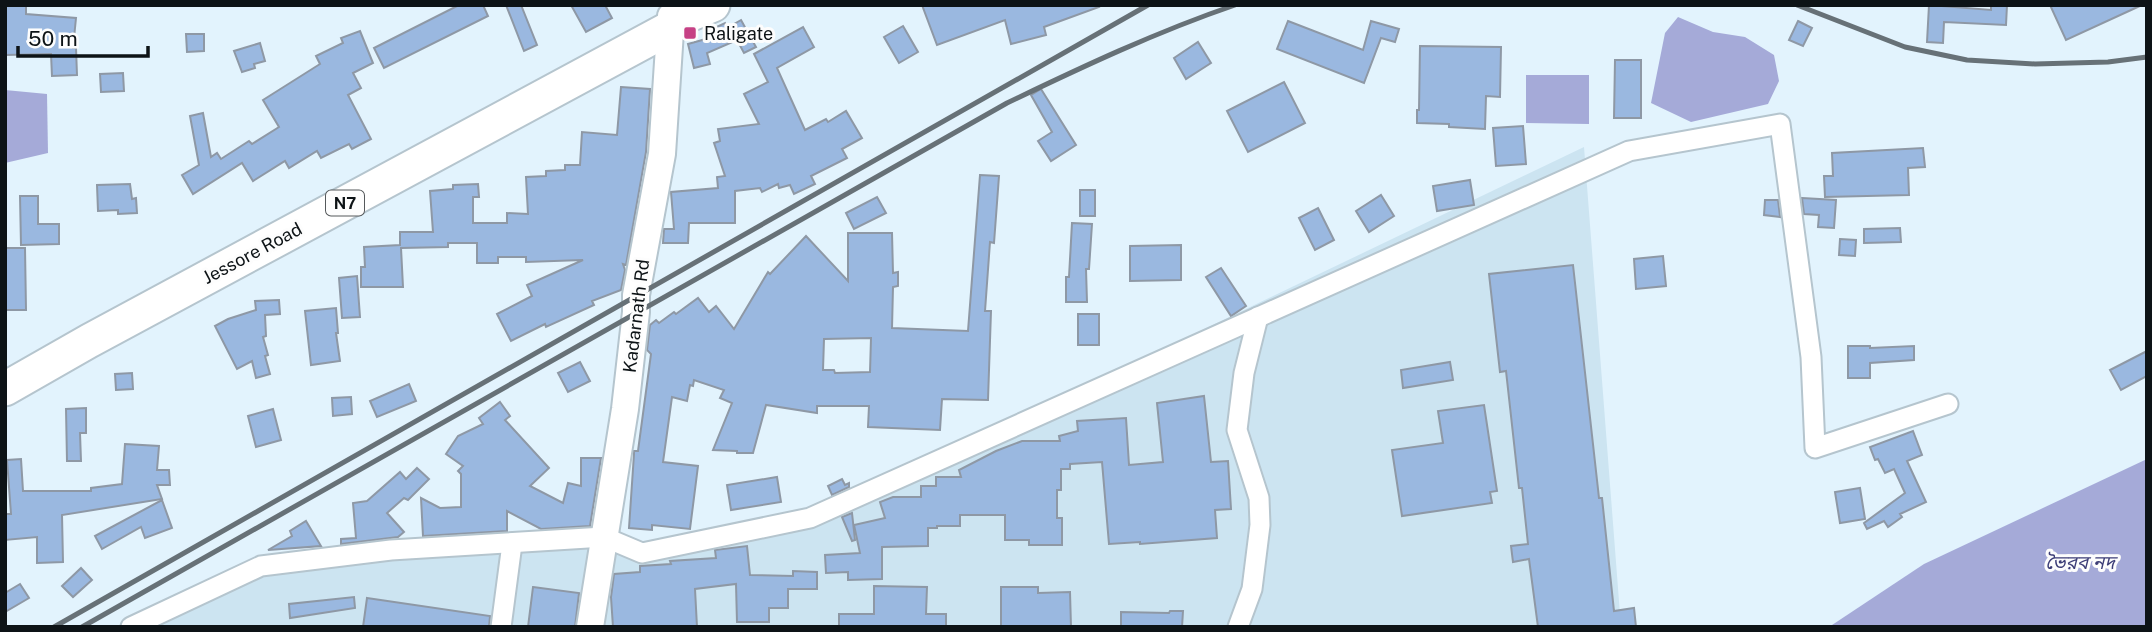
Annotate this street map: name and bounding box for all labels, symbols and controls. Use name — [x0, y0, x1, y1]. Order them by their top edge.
scale bar — [18, 14, 147, 58]
place label: Raligate — [704, 23, 773, 44]
marker: Raligate — [682, 25, 698, 41]
text: 50 m — [28, 26, 78, 51]
road number: N7 — [326, 190, 364, 216]
street label: Jessore Road — [199, 218, 305, 288]
street label: Kadarnath Rd — [619, 258, 653, 374]
water label: ভৈরব নদ — [2045, 551, 2118, 573]

